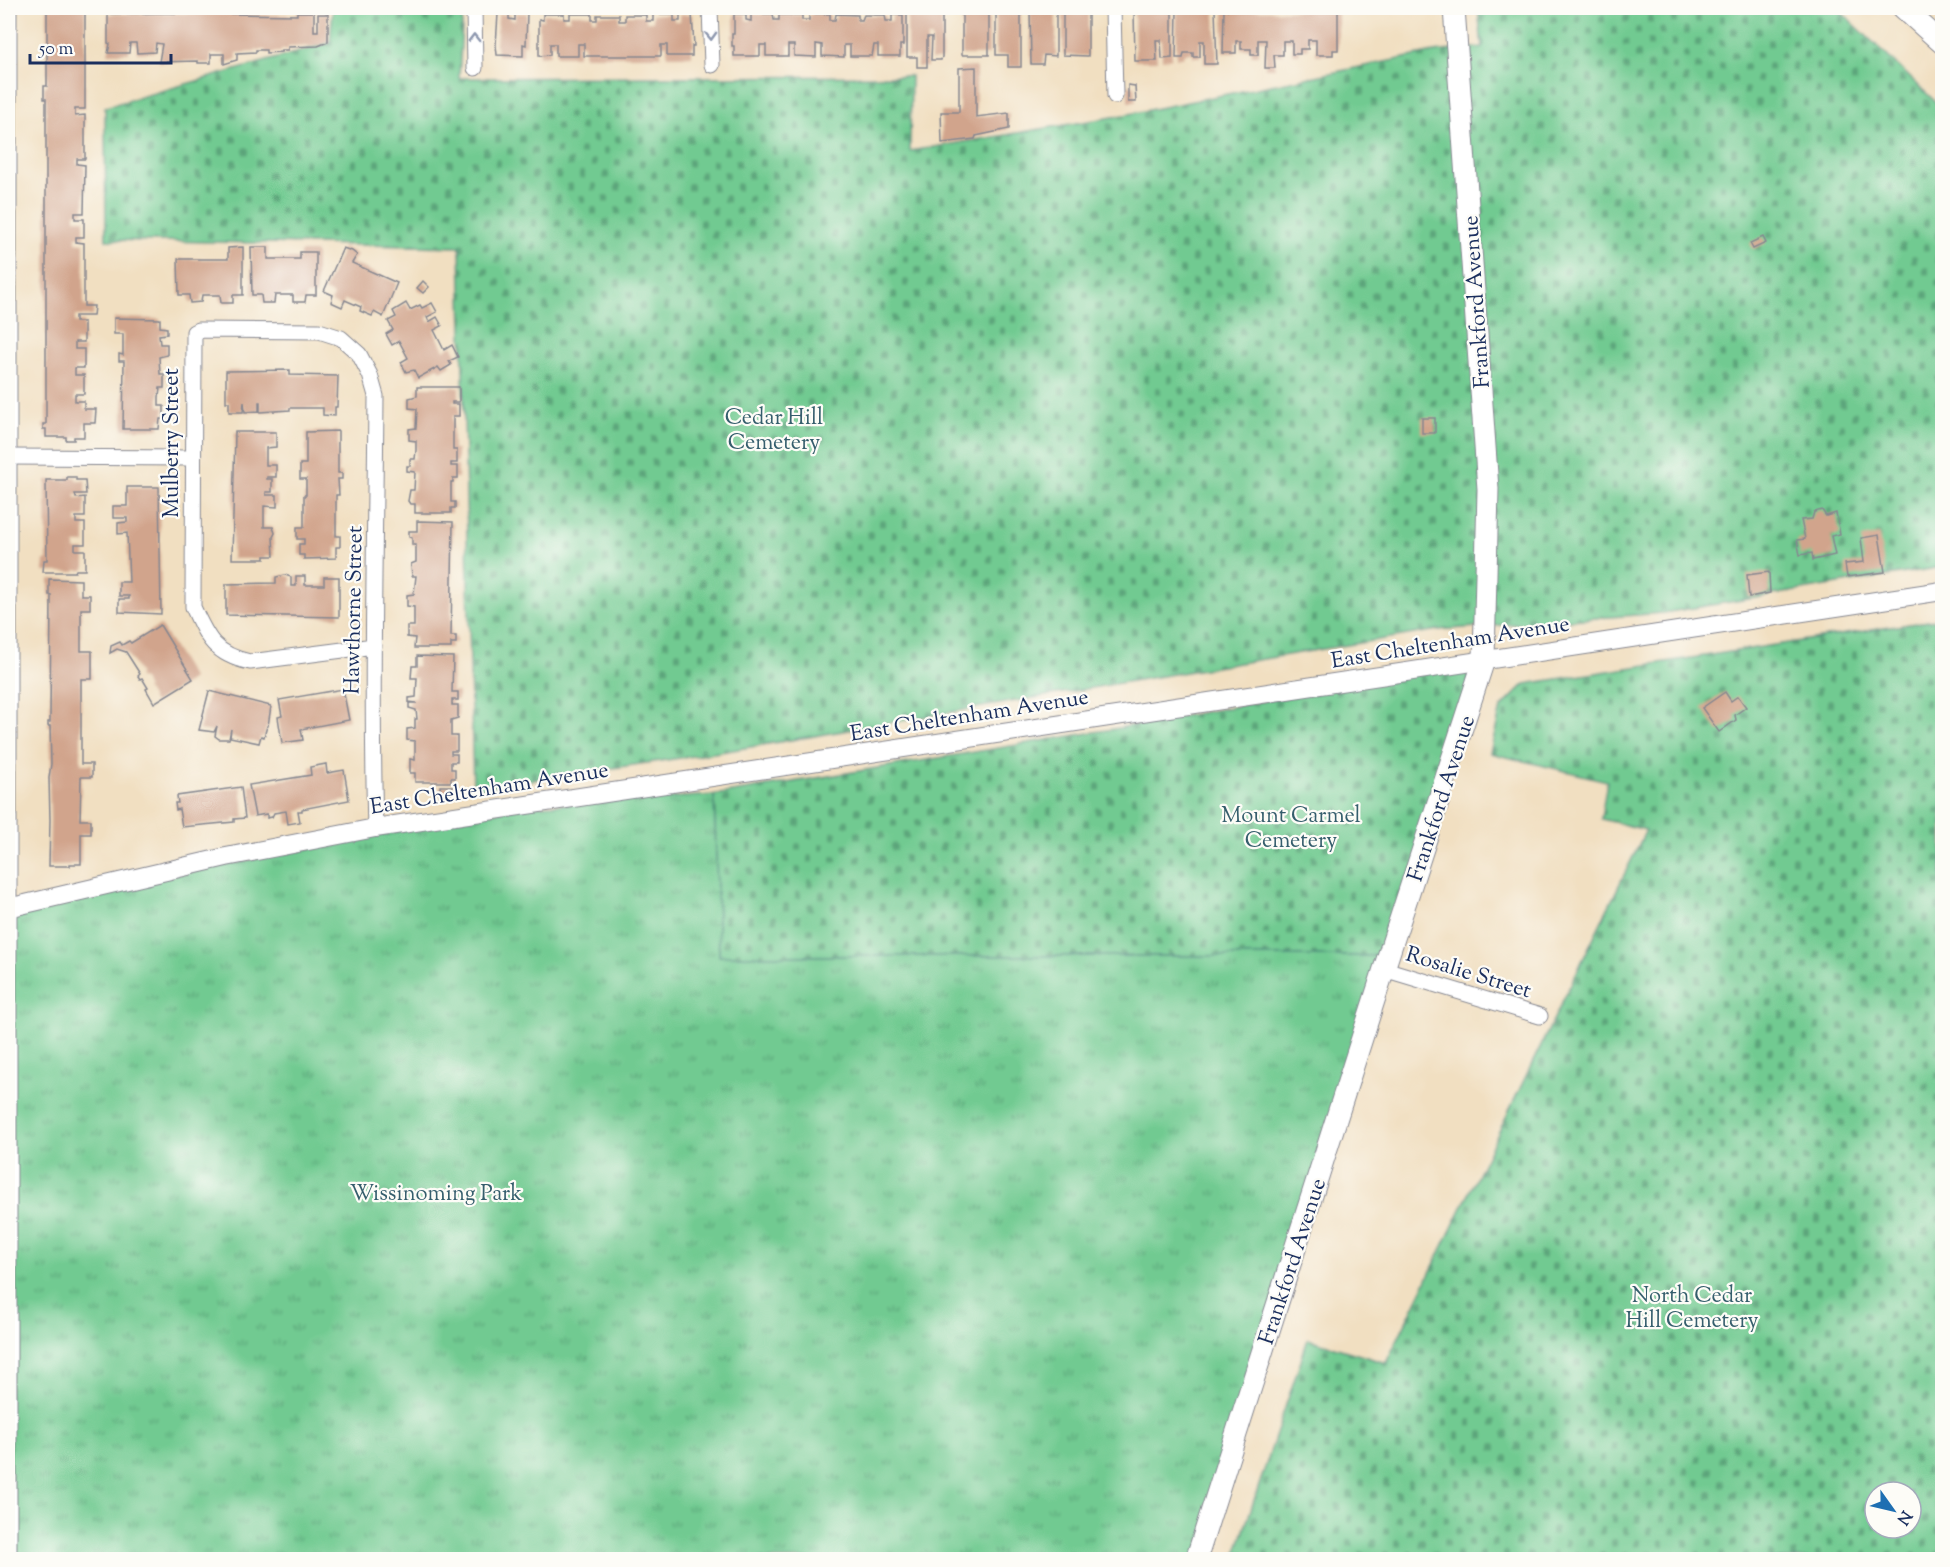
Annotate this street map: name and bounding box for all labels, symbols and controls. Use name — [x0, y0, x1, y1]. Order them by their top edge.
scale bar — [30, 27, 171, 65]
one-way arrow — [704, 32, 717, 41]
one-way arrow — [468, 33, 481, 42]
text: 50 m — [38, 37, 74, 63]
street label: Frankford Avenue — [1456, 214, 1500, 389]
street label: Mulberry Street — [157, 367, 189, 518]
park label: Cedar Hill Cemetery — [725, 403, 823, 460]
street label: Hawthorne Street — [338, 525, 372, 695]
street label: East Cheltenham Avenue — [1329, 609, 1572, 679]
street label: East Cheltenham Avenue — [848, 682, 1091, 752]
street label: Frankford Avenue — [1401, 712, 1485, 886]
street label: East Cheltenham Avenue — [368, 755, 611, 825]
park label: Mount Carmel Cemetery — [1221, 801, 1361, 858]
street label: Rosalie Street — [1401, 940, 1535, 1008]
street label: Frankford Avenue — [1252, 1175, 1336, 1349]
park label: Wissinoming Park — [350, 1179, 522, 1211]
park label: North Cedar Hill Cemetery — [1625, 1281, 1759, 1338]
north arrow — [1863, 1480, 1923, 1540]
text: N — [1890, 1505, 1916, 1529]

